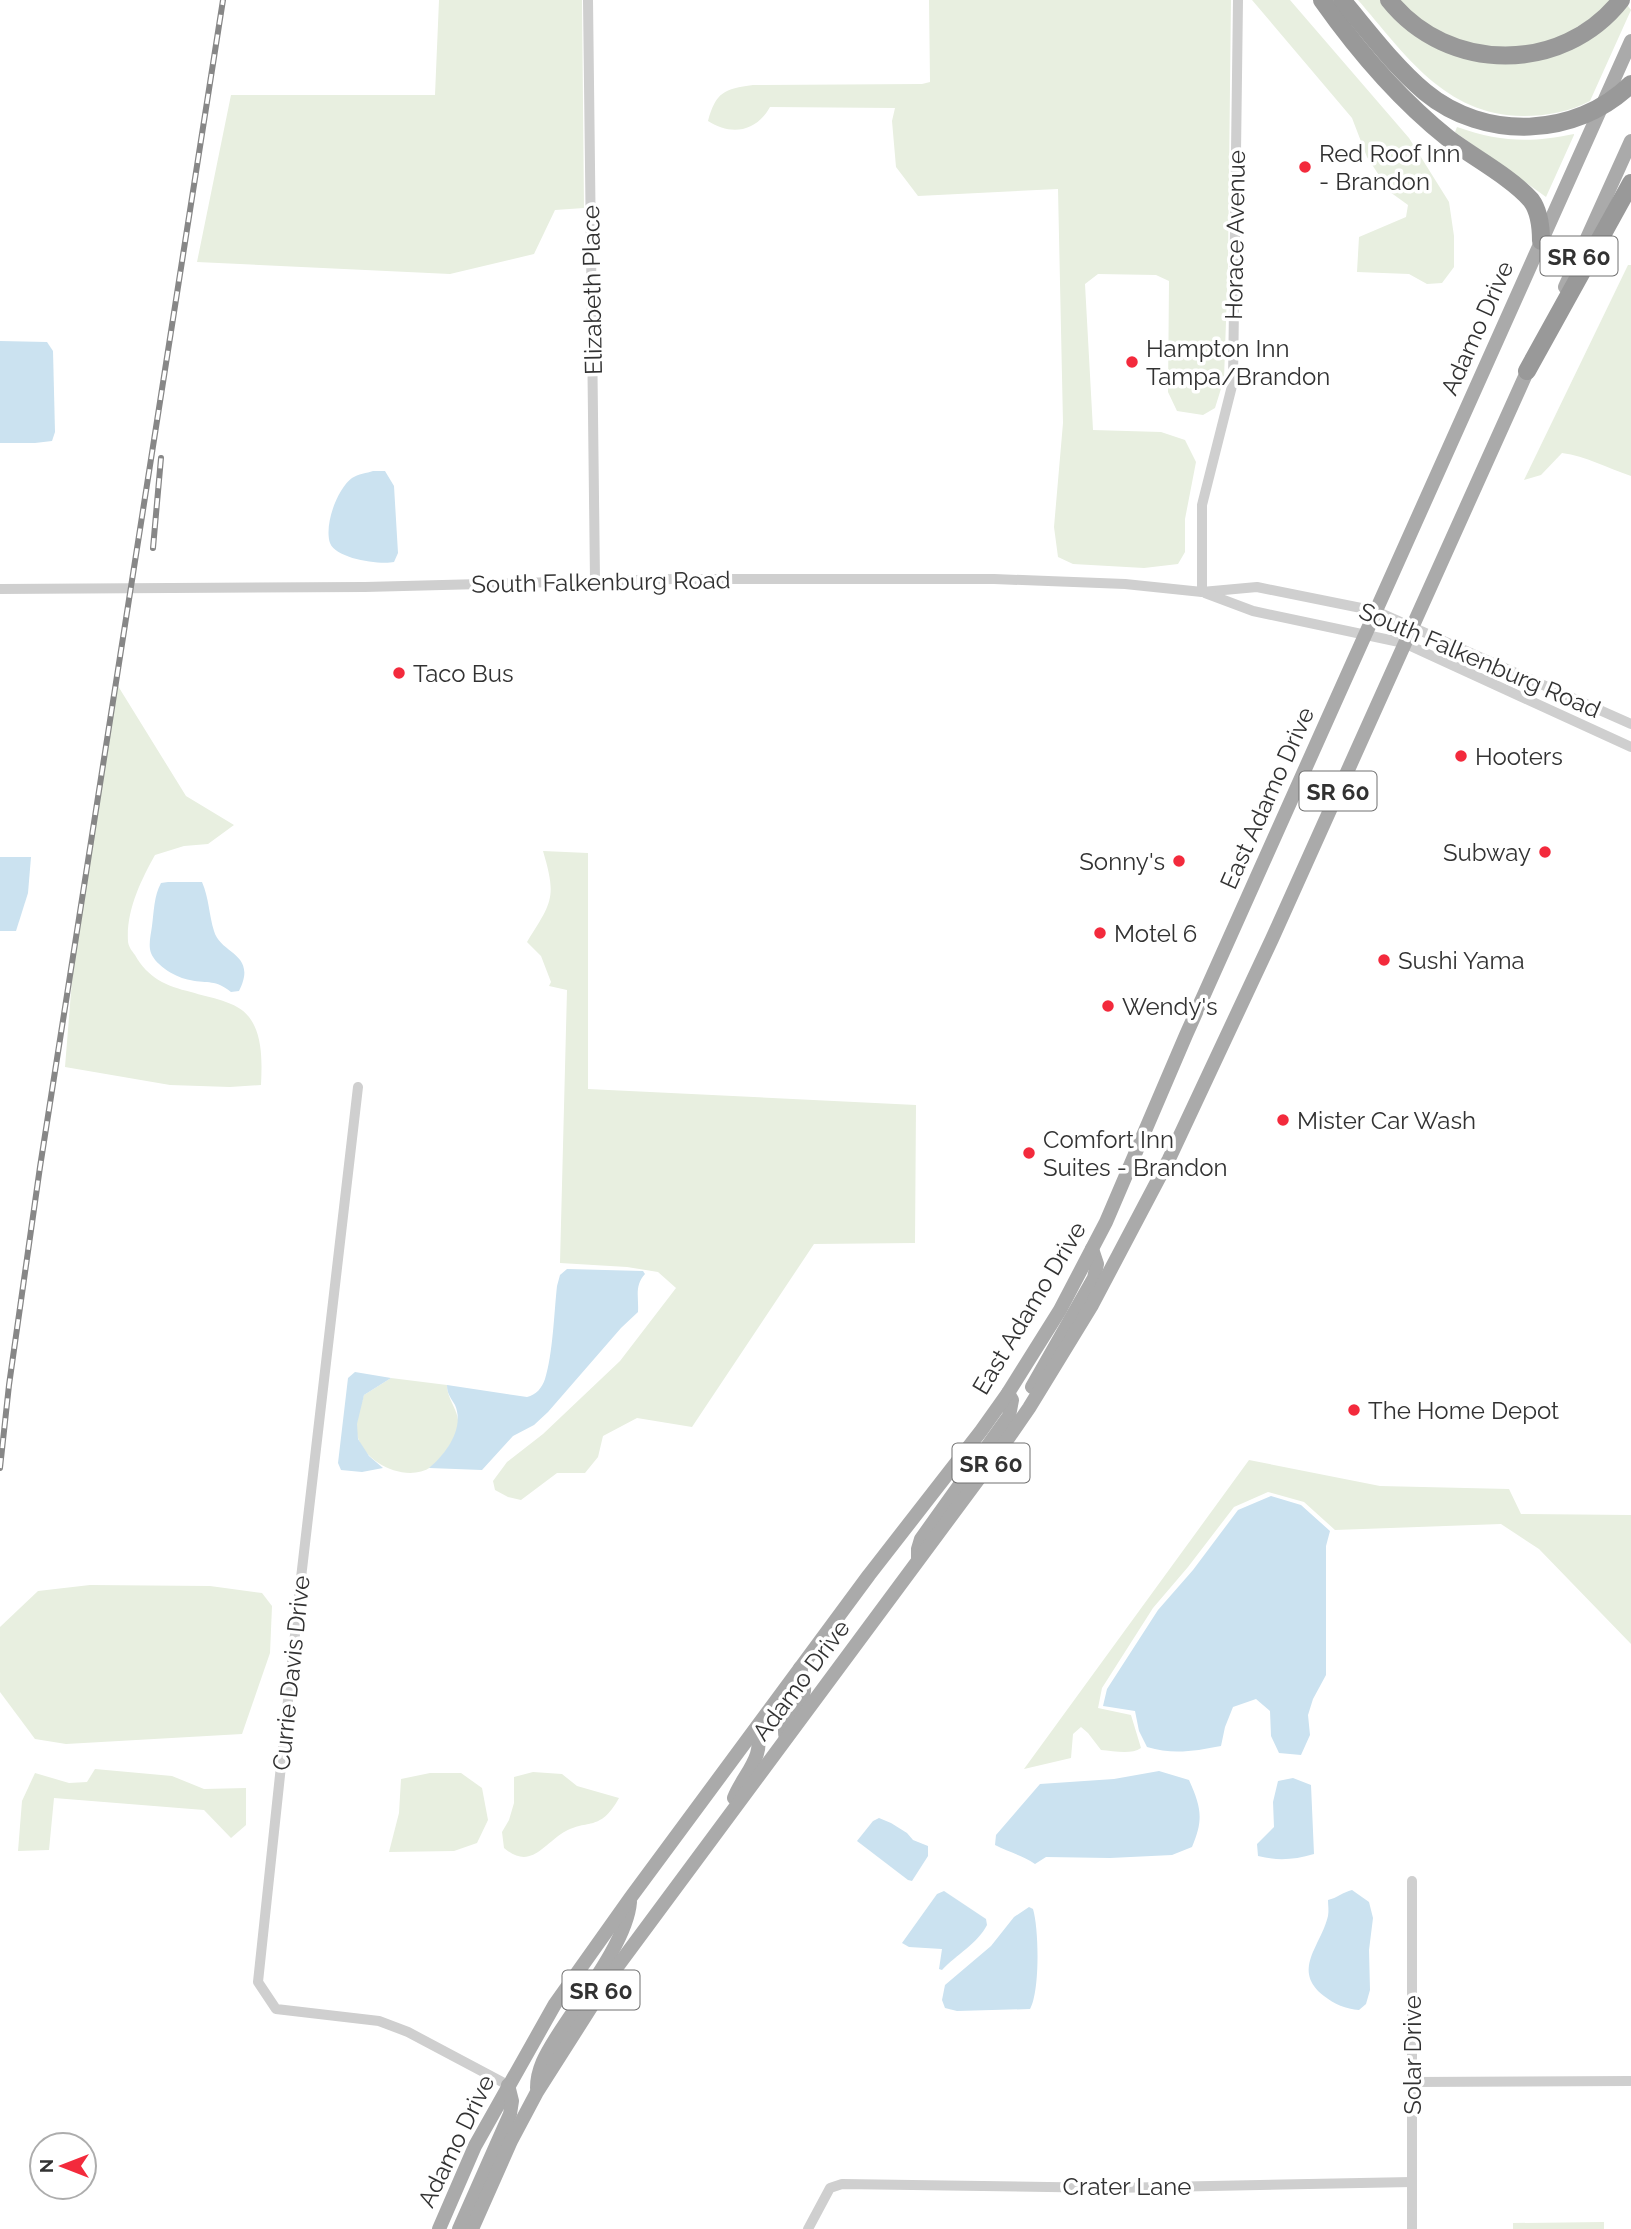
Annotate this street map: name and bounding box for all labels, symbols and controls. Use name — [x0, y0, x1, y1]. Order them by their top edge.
place label: Red Roof Inn - Brandon — [1319, 139, 1461, 196]
street label: Horace Avenue — [1219, 150, 1251, 320]
marker: Red Roof Inn - Brandon — [1297, 159, 1313, 175]
street label: Elizabeth Place — [576, 205, 608, 375]
road number: SR 60 — [1540, 236, 1618, 276]
street label: Adamo Drive — [1435, 257, 1519, 399]
place label: Hampton Inn Tampa/Brandon — [1146, 334, 1330, 391]
marker: Hampton Inn Tampa/Brandon — [1124, 354, 1140, 370]
street label: South Falkenburg Road — [471, 565, 731, 599]
street label: South Falkenburg Road — [1355, 596, 1605, 724]
place label: Taco Bus — [413, 659, 514, 688]
marker: Taco Bus — [391, 665, 407, 681]
street label: East Adamo Drive — [1214, 702, 1320, 894]
place label: Hooters — [1475, 742, 1563, 771]
marker: Hooters — [1453, 748, 1469, 764]
road number: SR 60 — [1300, 772, 1376, 810]
place label: Subway — [1443, 838, 1531, 867]
marker: Subway — [1537, 844, 1553, 860]
place label: Sonny's — [1079, 847, 1165, 876]
marker: Sonny's — [1171, 853, 1187, 869]
place label: Motel 6 — [1114, 919, 1197, 948]
marker: Motel 6 — [1092, 925, 1108, 941]
place label: Sushi Yama — [1398, 946, 1525, 975]
marker: Sushi Yama — [1376, 952, 1392, 968]
place label: Wendy's — [1122, 992, 1218, 1021]
marker: Wendy's — [1100, 998, 1116, 1014]
place label: Mister Car Wash — [1297, 1106, 1476, 1135]
marker: Mister Car Wash — [1275, 1112, 1291, 1128]
place label: Comfort Inn Suites - Brandon — [1043, 1125, 1228, 1182]
marker: Comfort Inn Suites - Brandon — [1021, 1145, 1037, 1161]
street label: East Adamo Drive — [966, 1216, 1092, 1400]
place label: The Home Depot — [1368, 1396, 1559, 1425]
marker: The Home Depot — [1346, 1402, 1362, 1418]
road number: SR 60 — [953, 1444, 1030, 1482]
street label: Currie Davis Drive — [266, 1574, 316, 1772]
street label: Adamo Drive — [746, 1614, 856, 1746]
road number: SR 60 — [562, 1970, 640, 2010]
street label: Solar Drive — [1398, 1995, 1427, 2115]
street label: Adamo Drive — [411, 2070, 501, 2212]
north arrow — [28, 2131, 98, 2201]
text: N — [35, 2159, 57, 2173]
street label: Crater Lane — [1063, 2172, 1191, 2201]

